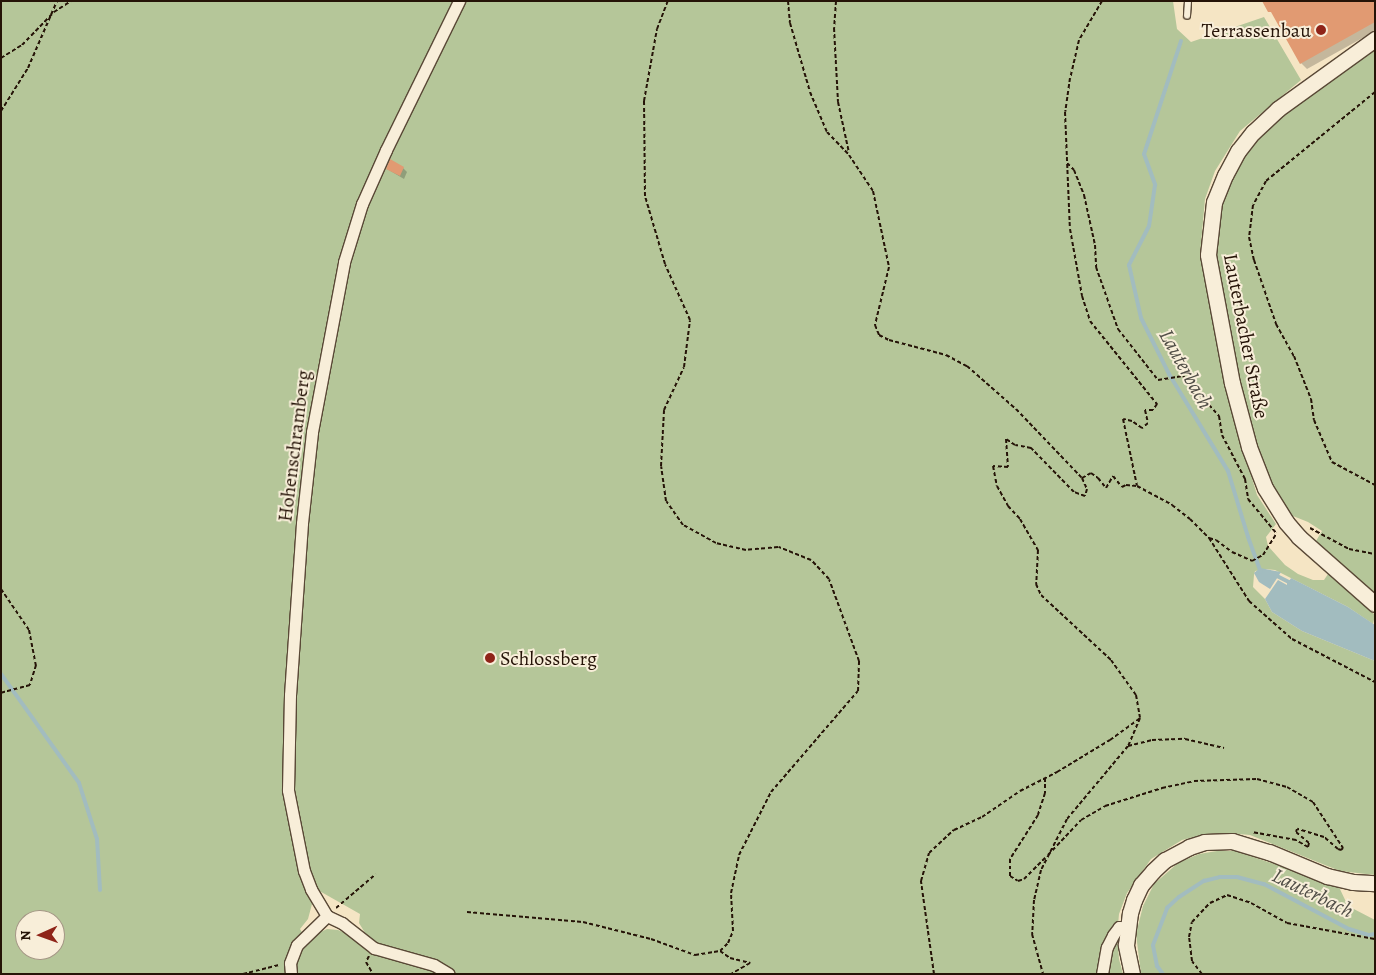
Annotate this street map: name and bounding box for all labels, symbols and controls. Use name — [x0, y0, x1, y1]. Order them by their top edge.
place label: Terrassenbau — [1202, 18, 1311, 42]
marker: Terrassenbau — [1315, 24, 1327, 36]
street label: Lauterbacher Straße — [1218, 252, 1274, 420]
water label: Lauterbach — [1154, 325, 1218, 413]
street label: Hohenschramberg — [273, 369, 315, 523]
place label: Schlossberg — [500, 646, 597, 670]
marker: Schlossberg — [484, 652, 496, 664]
water label: Lauterbach — [1268, 863, 1358, 923]
north arrow — [15, 910, 65, 960]
text: N — [16, 930, 35, 941]

